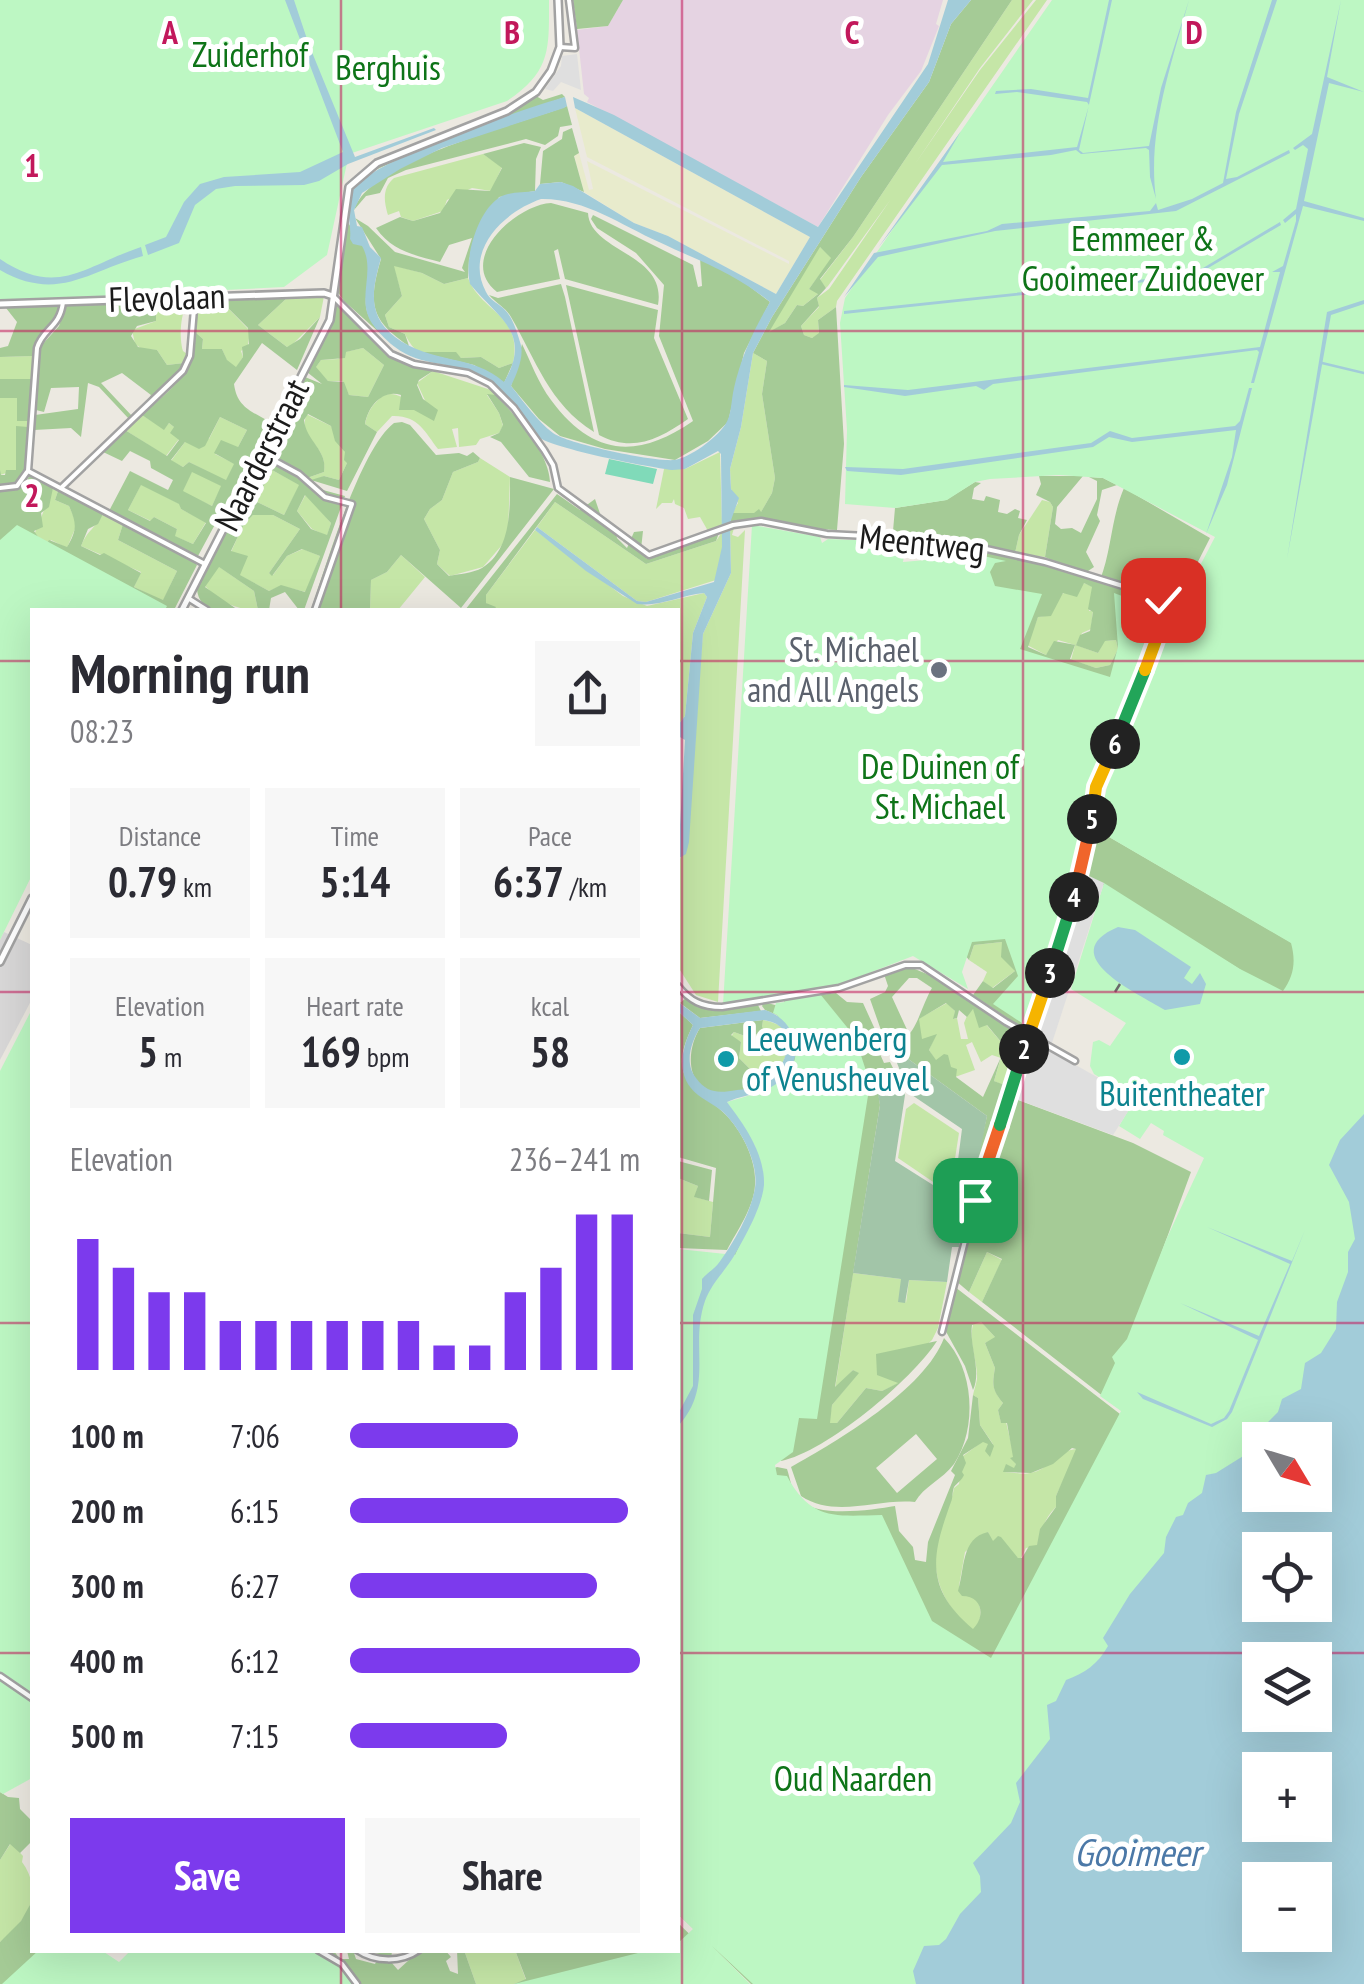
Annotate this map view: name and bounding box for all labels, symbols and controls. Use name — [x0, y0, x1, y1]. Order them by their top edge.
text: A — [161, 11, 179, 53]
text: B — [504, 11, 520, 53]
text: C — [845, 11, 860, 53]
text: D — [1185, 11, 1203, 53]
park label: Zuiderhof — [192, 31, 310, 77]
park label: Berghuis — [335, 44, 441, 90]
text: 1 — [24, 144, 40, 186]
park label: Eemmeer & Gooimeer Zuidoever — [1022, 215, 1265, 301]
street label: Flevolaan — [108, 272, 226, 322]
street label: Naarderstraat — [203, 371, 319, 538]
text: 2 — [24, 474, 40, 516]
street label: Meentweg — [857, 513, 987, 571]
pin — [1121, 558, 1206, 643]
icon: check — [1136, 573, 1191, 628]
place label: St. Michael and All Angels — [747, 626, 919, 712]
text: Morning run — [70, 637, 310, 708]
button: share — [535, 641, 640, 746]
marker: St. Michael and All Angels — [928, 659, 950, 681]
text: 08:23 — [70, 710, 134, 752]
pin: 6 — [1090, 719, 1140, 769]
text: 6 — [1108, 725, 1122, 762]
park label: De Duinen of St. Michael — [861, 743, 1021, 829]
pin: 5 — [1067, 794, 1117, 844]
text: 5 — [1085, 800, 1099, 837]
text: Distance — [119, 817, 201, 854]
text: Time — [331, 817, 379, 854]
text: Pace — [528, 817, 572, 854]
text: 0.79 — [108, 854, 177, 909]
text: 5:14 — [320, 854, 390, 909]
text: 6:37 — [493, 854, 564, 909]
text: km — [177, 868, 212, 905]
text: /km — [564, 868, 607, 905]
pin: 4 — [1049, 872, 1099, 922]
text: 4 — [1067, 878, 1081, 915]
pin: 3 — [1025, 948, 1075, 998]
text: 3 — [1043, 954, 1057, 991]
text: Elevation — [115, 987, 205, 1024]
text: Heart rate — [306, 987, 404, 1024]
text: kcal — [531, 987, 569, 1024]
place label: Leeuwenberg of Venusheuvel — [746, 1015, 929, 1101]
text: 5 — [138, 1024, 158, 1079]
text: 169 — [301, 1024, 361, 1079]
text: 58 — [530, 1024, 570, 1079]
pin: 2 — [999, 1024, 1049, 1074]
text: 2 — [1017, 1030, 1031, 1067]
text: m — [158, 1038, 182, 1075]
text: bpm — [361, 1038, 409, 1075]
marker: Buitentheater — [1171, 1046, 1193, 1068]
marker: Leeuwenberg of Venusheuvel — [715, 1048, 737, 1070]
place label: Buitentheater — [1099, 1070, 1265, 1116]
text: Elevation — [70, 1138, 173, 1180]
text: 236–241 m — [509, 1138, 640, 1180]
pin — [933, 1158, 1018, 1243]
icon: arrive — [948, 1173, 1003, 1228]
text: 100 m — [70, 1415, 144, 1457]
text: 7:06 — [230, 1415, 280, 1457]
north arrow — [1242, 1422, 1332, 1512]
map controls — [1242, 1422, 1332, 1952]
text: 200 m — [70, 1490, 144, 1532]
text: 6:15 — [230, 1490, 280, 1532]
button: locate — [1242, 1532, 1332, 1622]
text: 300 m — [70, 1565, 144, 1607]
text: 6:27 — [230, 1565, 280, 1607]
text: 400 m — [70, 1640, 144, 1682]
text: 6:12 — [230, 1640, 280, 1682]
button: layers — [1242, 1642, 1332, 1732]
text: 500 m — [70, 1715, 144, 1757]
text: 7:15 — [230, 1715, 280, 1757]
button: + — [1242, 1752, 1332, 1842]
park label: Oud Naarden — [774, 1755, 932, 1801]
button: Save — [70, 1818, 345, 1933]
button: Share — [365, 1818, 640, 1933]
water label: Gooimeer — [1074, 1827, 1205, 1876]
button: − — [1242, 1862, 1332, 1952]

